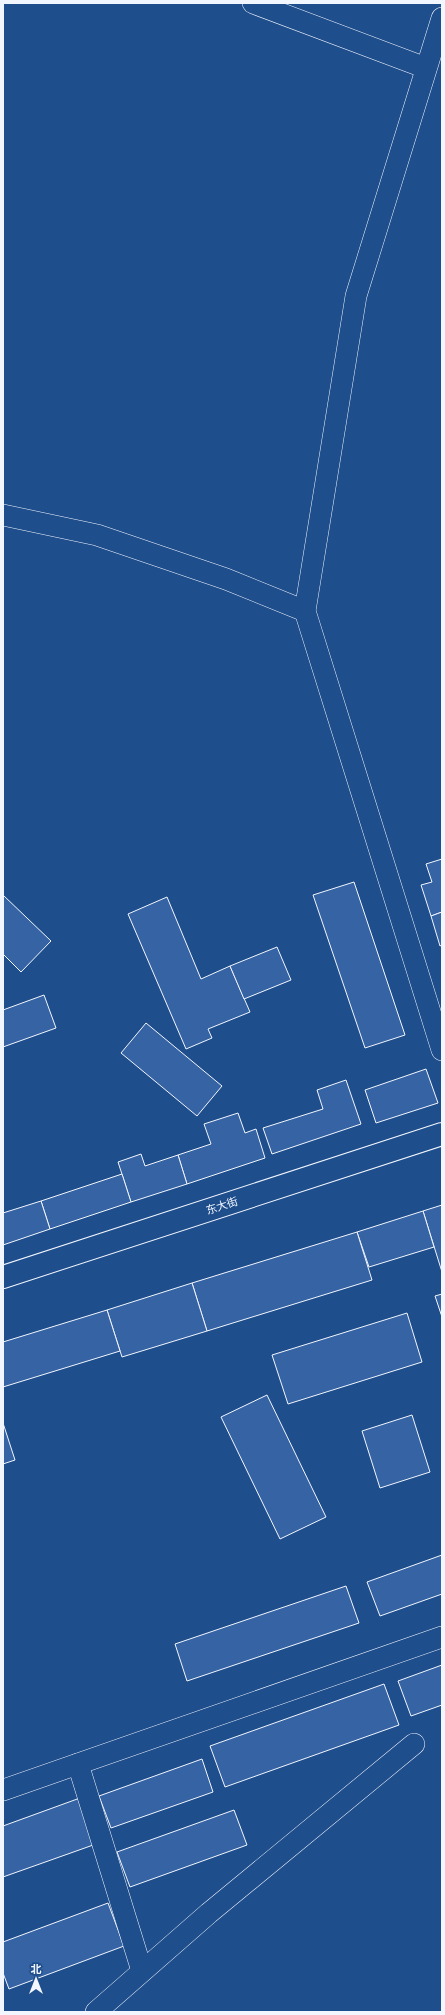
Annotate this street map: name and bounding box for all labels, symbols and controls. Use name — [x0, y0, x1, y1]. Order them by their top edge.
street label: 东大街 — [204, 1195, 240, 1217]
north arrow — [16, 1959, 56, 1999]
text: 北 — [31, 1963, 42, 1976]

